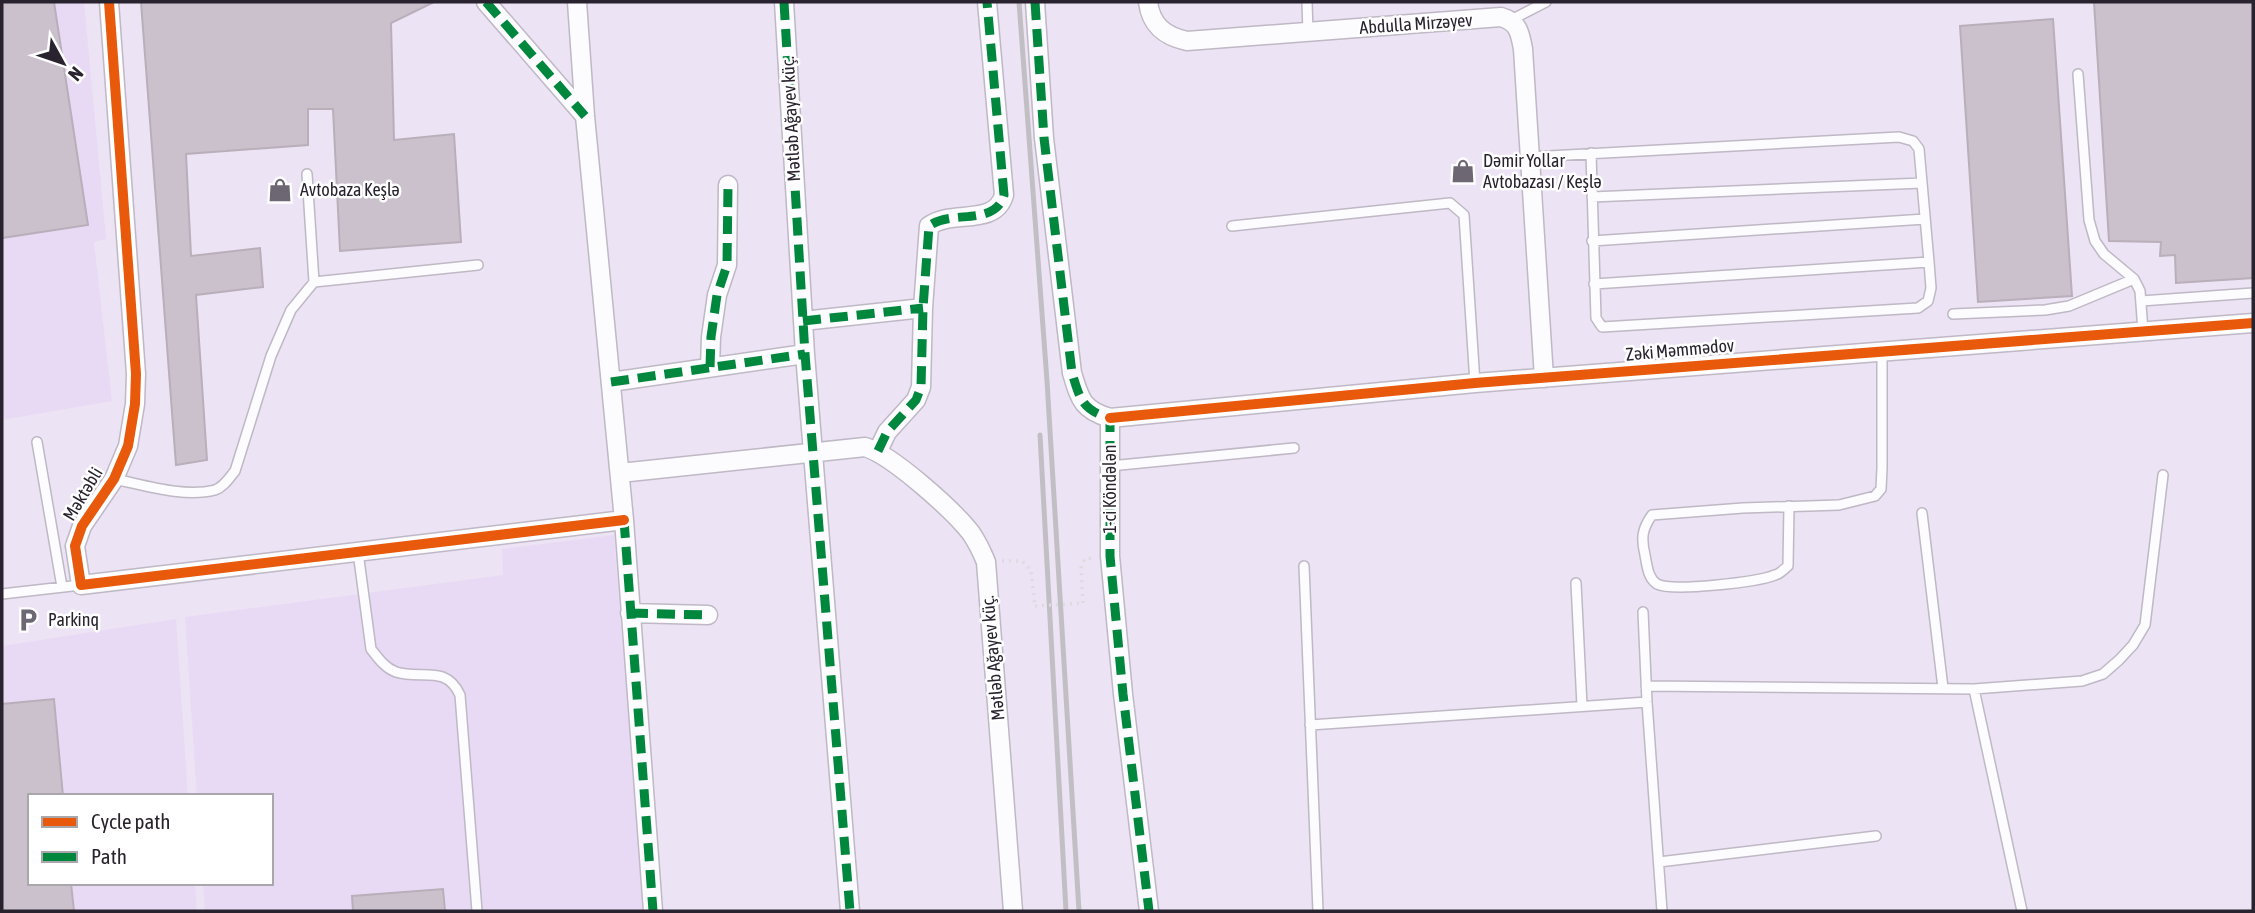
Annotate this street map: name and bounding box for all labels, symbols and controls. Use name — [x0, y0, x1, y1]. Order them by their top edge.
street label: Abdulla Mirzəyev — [1359, 9, 1473, 38]
north arrow — [28, 28, 98, 98]
street label: Mətləb Ağayev küç. — [777, 56, 804, 182]
text: N — [64, 63, 88, 85]
place label: Dəmir Yollar Avtobazası / Keşlə — [1483, 150, 1602, 192]
shop icon: Dəmir Yollar Avtobazası / Keşlə — [1449, 157, 1477, 185]
shop icon: Avtobaza Keşlə — [266, 176, 294, 204]
place label: Avtobaza Keşlə — [300, 179, 400, 200]
street label: Zəki Məmmədov — [1625, 334, 1735, 365]
street label: 1-ci Köndələn — [1099, 444, 1120, 534]
street label: Məktəbli — [58, 463, 107, 524]
street label: Mətləb Ağayev küç. — [977, 595, 1008, 721]
parking icon: Parkinq — [14, 606, 42, 634]
place label: Parkinq — [48, 609, 99, 630]
legend — [28, 794, 273, 885]
text: Cycle path — [91, 809, 170, 833]
text: Path — [91, 844, 127, 868]

